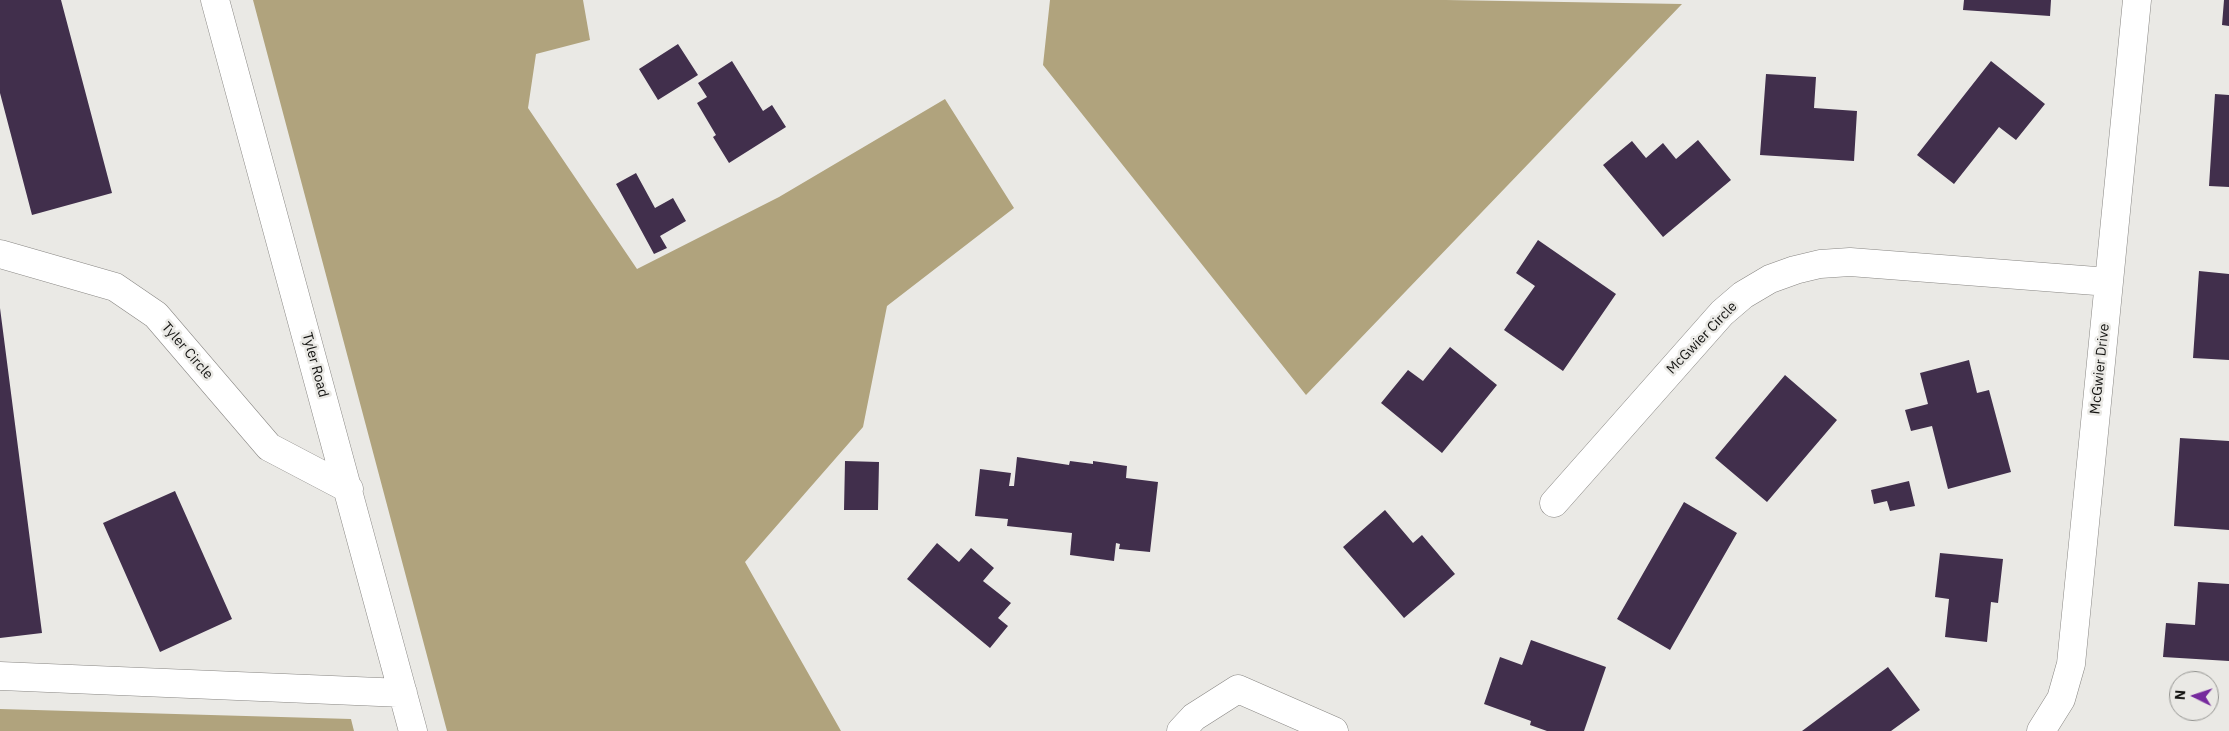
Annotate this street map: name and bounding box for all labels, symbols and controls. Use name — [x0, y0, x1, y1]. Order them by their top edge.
street label: McGwier Circle — [1663, 298, 1741, 378]
street label: Tyler Circle — [158, 319, 216, 383]
street label: McGwier Drive — [2087, 323, 2113, 415]
street label: Tyler Road — [298, 331, 332, 399]
north arrow — [2169, 671, 2219, 721]
text: N — [2171, 689, 2189, 701]

